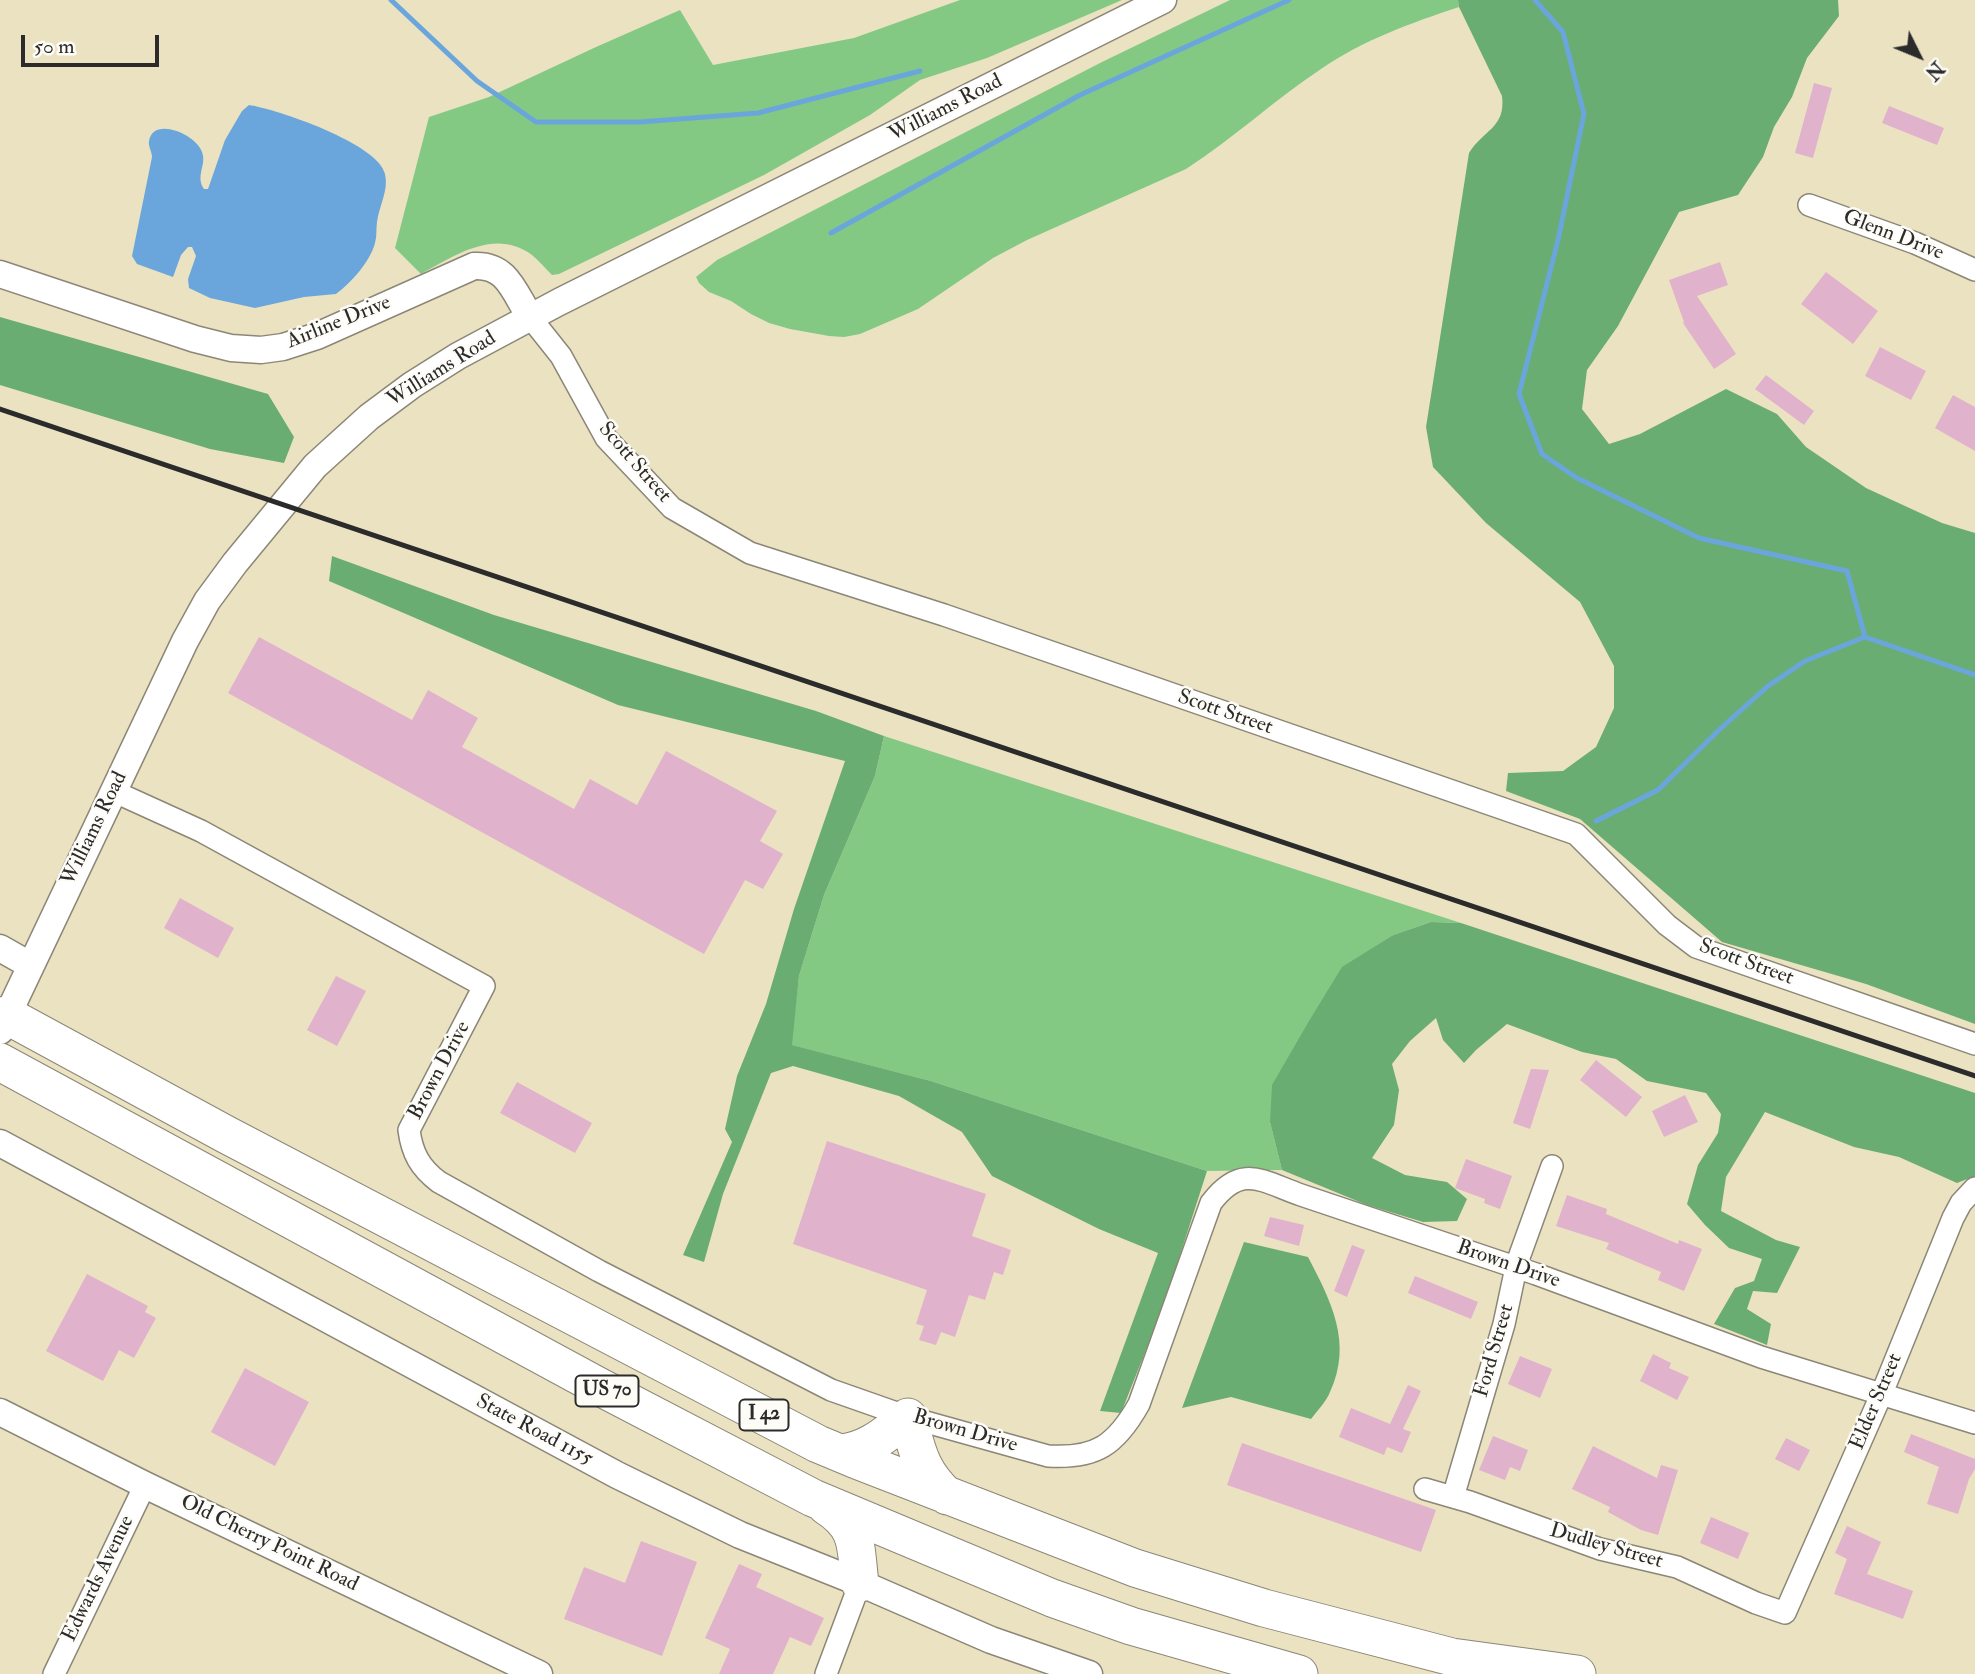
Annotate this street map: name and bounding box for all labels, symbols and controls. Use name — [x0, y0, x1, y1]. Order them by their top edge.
scale bar — [24, 21, 163, 65]
north arrow — [1884, 21, 1954, 91]
text: 50 m — [34, 33, 75, 60]
text: N — [1920, 56, 1949, 85]
street label: Williams Road — [885, 70, 1007, 148]
street label: Glenn Drive — [1839, 205, 1947, 267]
street label: Airline Drive — [283, 291, 395, 355]
street label: Williams Road — [383, 327, 501, 413]
street label: Scott Street — [592, 417, 676, 509]
street label: Scott Street — [1174, 685, 1276, 741]
street label: Williams Road — [57, 768, 133, 890]
street label: Scott Street — [1695, 934, 1797, 992]
street label: Brown Drive — [404, 1018, 476, 1124]
street label: Brown Drive — [1453, 1236, 1563, 1294]
street label: Ford Street — [1470, 1301, 1520, 1401]
street label: Elder Street — [1845, 1350, 1909, 1454]
road number: US 70 — [576, 1376, 638, 1406]
street label: State Road 1155 — [471, 1390, 597, 1472]
road number: I 42 — [740, 1400, 788, 1430]
street label: Brown Drive — [910, 1405, 1020, 1459]
street label: Old Cherry Point Road — [176, 1490, 362, 1598]
street label: Edwards Avenue — [58, 1512, 140, 1646]
street label: Dudley Street — [1546, 1519, 1666, 1575]

